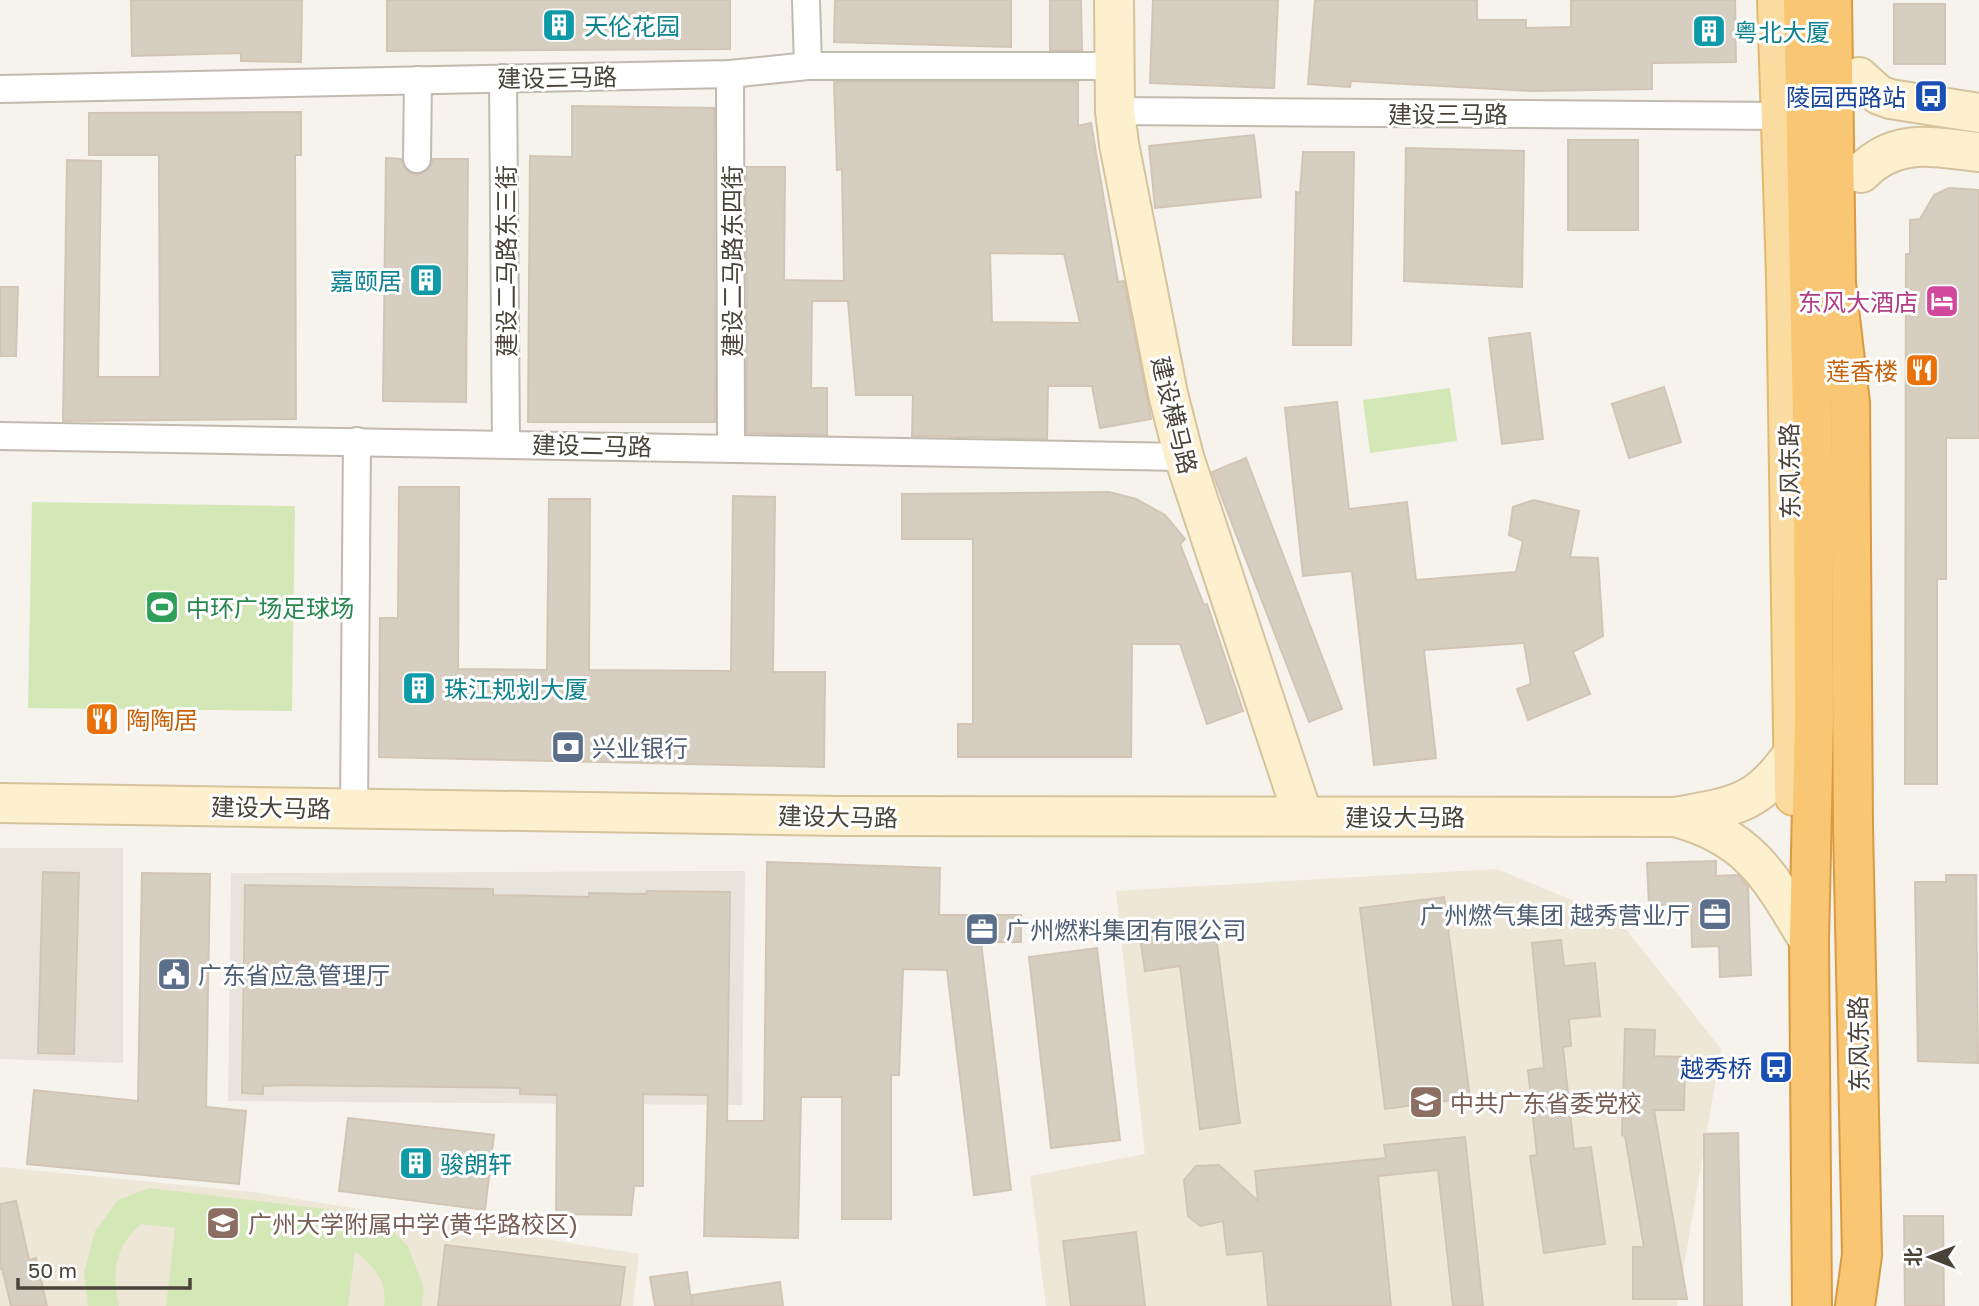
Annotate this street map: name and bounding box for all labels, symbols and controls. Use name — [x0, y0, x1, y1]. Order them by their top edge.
building icon: 天伦花园 — [540, 6, 578, 44]
place label: 天伦花园 — [584, 11, 680, 40]
building icon: 粤北大厦 — [1690, 12, 1728, 50]
place label: 粤北大厦 — [1734, 17, 1830, 46]
street label: 建设三马路 — [497, 61, 617, 93]
bus stop icon: 陵园西路站 — [1912, 77, 1950, 115]
place label: 陵园西路站 — [1786, 82, 1906, 111]
street label: 建设三马路 — [1388, 99, 1508, 128]
street label: 建设二马路东三街 — [491, 165, 520, 357]
street label: 建设二马路东四街 — [717, 165, 746, 357]
building icon: 嘉颐居 — [407, 261, 445, 299]
place label: 嘉颐居 — [330, 266, 402, 295]
hotel icon: 东风大酒店 — [1923, 282, 1961, 320]
place label: 东风大酒店 — [1798, 287, 1918, 316]
restaurant icon: 莲香楼 — [1903, 351, 1941, 389]
street label: 建设横马路 — [1146, 353, 1204, 477]
place label: 莲香楼 — [1826, 356, 1898, 385]
street label: 东风东路 — [1774, 423, 1804, 519]
street label: 建设二马路 — [532, 429, 652, 461]
sports icon: 中环广场足球场 — [143, 588, 181, 626]
place label: 中环广场足球场 — [186, 593, 354, 622]
building icon: 珠江规划大厦 — [400, 669, 438, 707]
place label: 珠江规划大厦 — [444, 674, 588, 703]
restaurant icon: 陶陶居 — [83, 700, 121, 738]
place label: 陶陶居 — [126, 705, 198, 734]
bank icon: 兴业银行 — [549, 728, 587, 766]
place label: 兴业银行 — [592, 733, 688, 762]
street label: 建设大马路 — [211, 791, 331, 823]
street label: 建设大马路 — [778, 800, 898, 832]
street label: 建设大马路 — [1345, 802, 1465, 831]
office icon: 广州燃气集团 越秀营业厅 — [1696, 895, 1734, 933]
place label: 广州燃气集团 越秀营业厅 — [1420, 900, 1690, 929]
office icon: 广州燃料集团有限公司 — [963, 910, 1001, 948]
place label: 广州燃料集团有限公司 — [1006, 915, 1246, 944]
public building icon: 广东省应急管理厅 — [155, 955, 193, 993]
place label: 广东省应急管理厅 — [198, 960, 390, 989]
street label: 东风东路 — [1843, 996, 1873, 1092]
bus stop icon: 越秀桥 — [1757, 1048, 1795, 1086]
place label: 越秀桥 — [1680, 1053, 1752, 1082]
school or university icon: 中共广东省委党校 — [1407, 1083, 1445, 1121]
place label: 中共广东省委党校 — [1450, 1088, 1642, 1117]
building icon: 骏朗轩 — [397, 1144, 435, 1182]
place label: 骏朗轩 — [440, 1149, 512, 1178]
school or university icon: 广州大学附属中学(黄华路校区) — [204, 1204, 242, 1242]
place label: 广州大学附属中学(黄华路校区) — [248, 1209, 578, 1238]
north arrow — [1895, 1222, 1965, 1292]
scale bar — [18, 1246, 189, 1290]
text: 北 — [1901, 1247, 1924, 1267]
text: 50 m — [28, 1257, 77, 1283]

